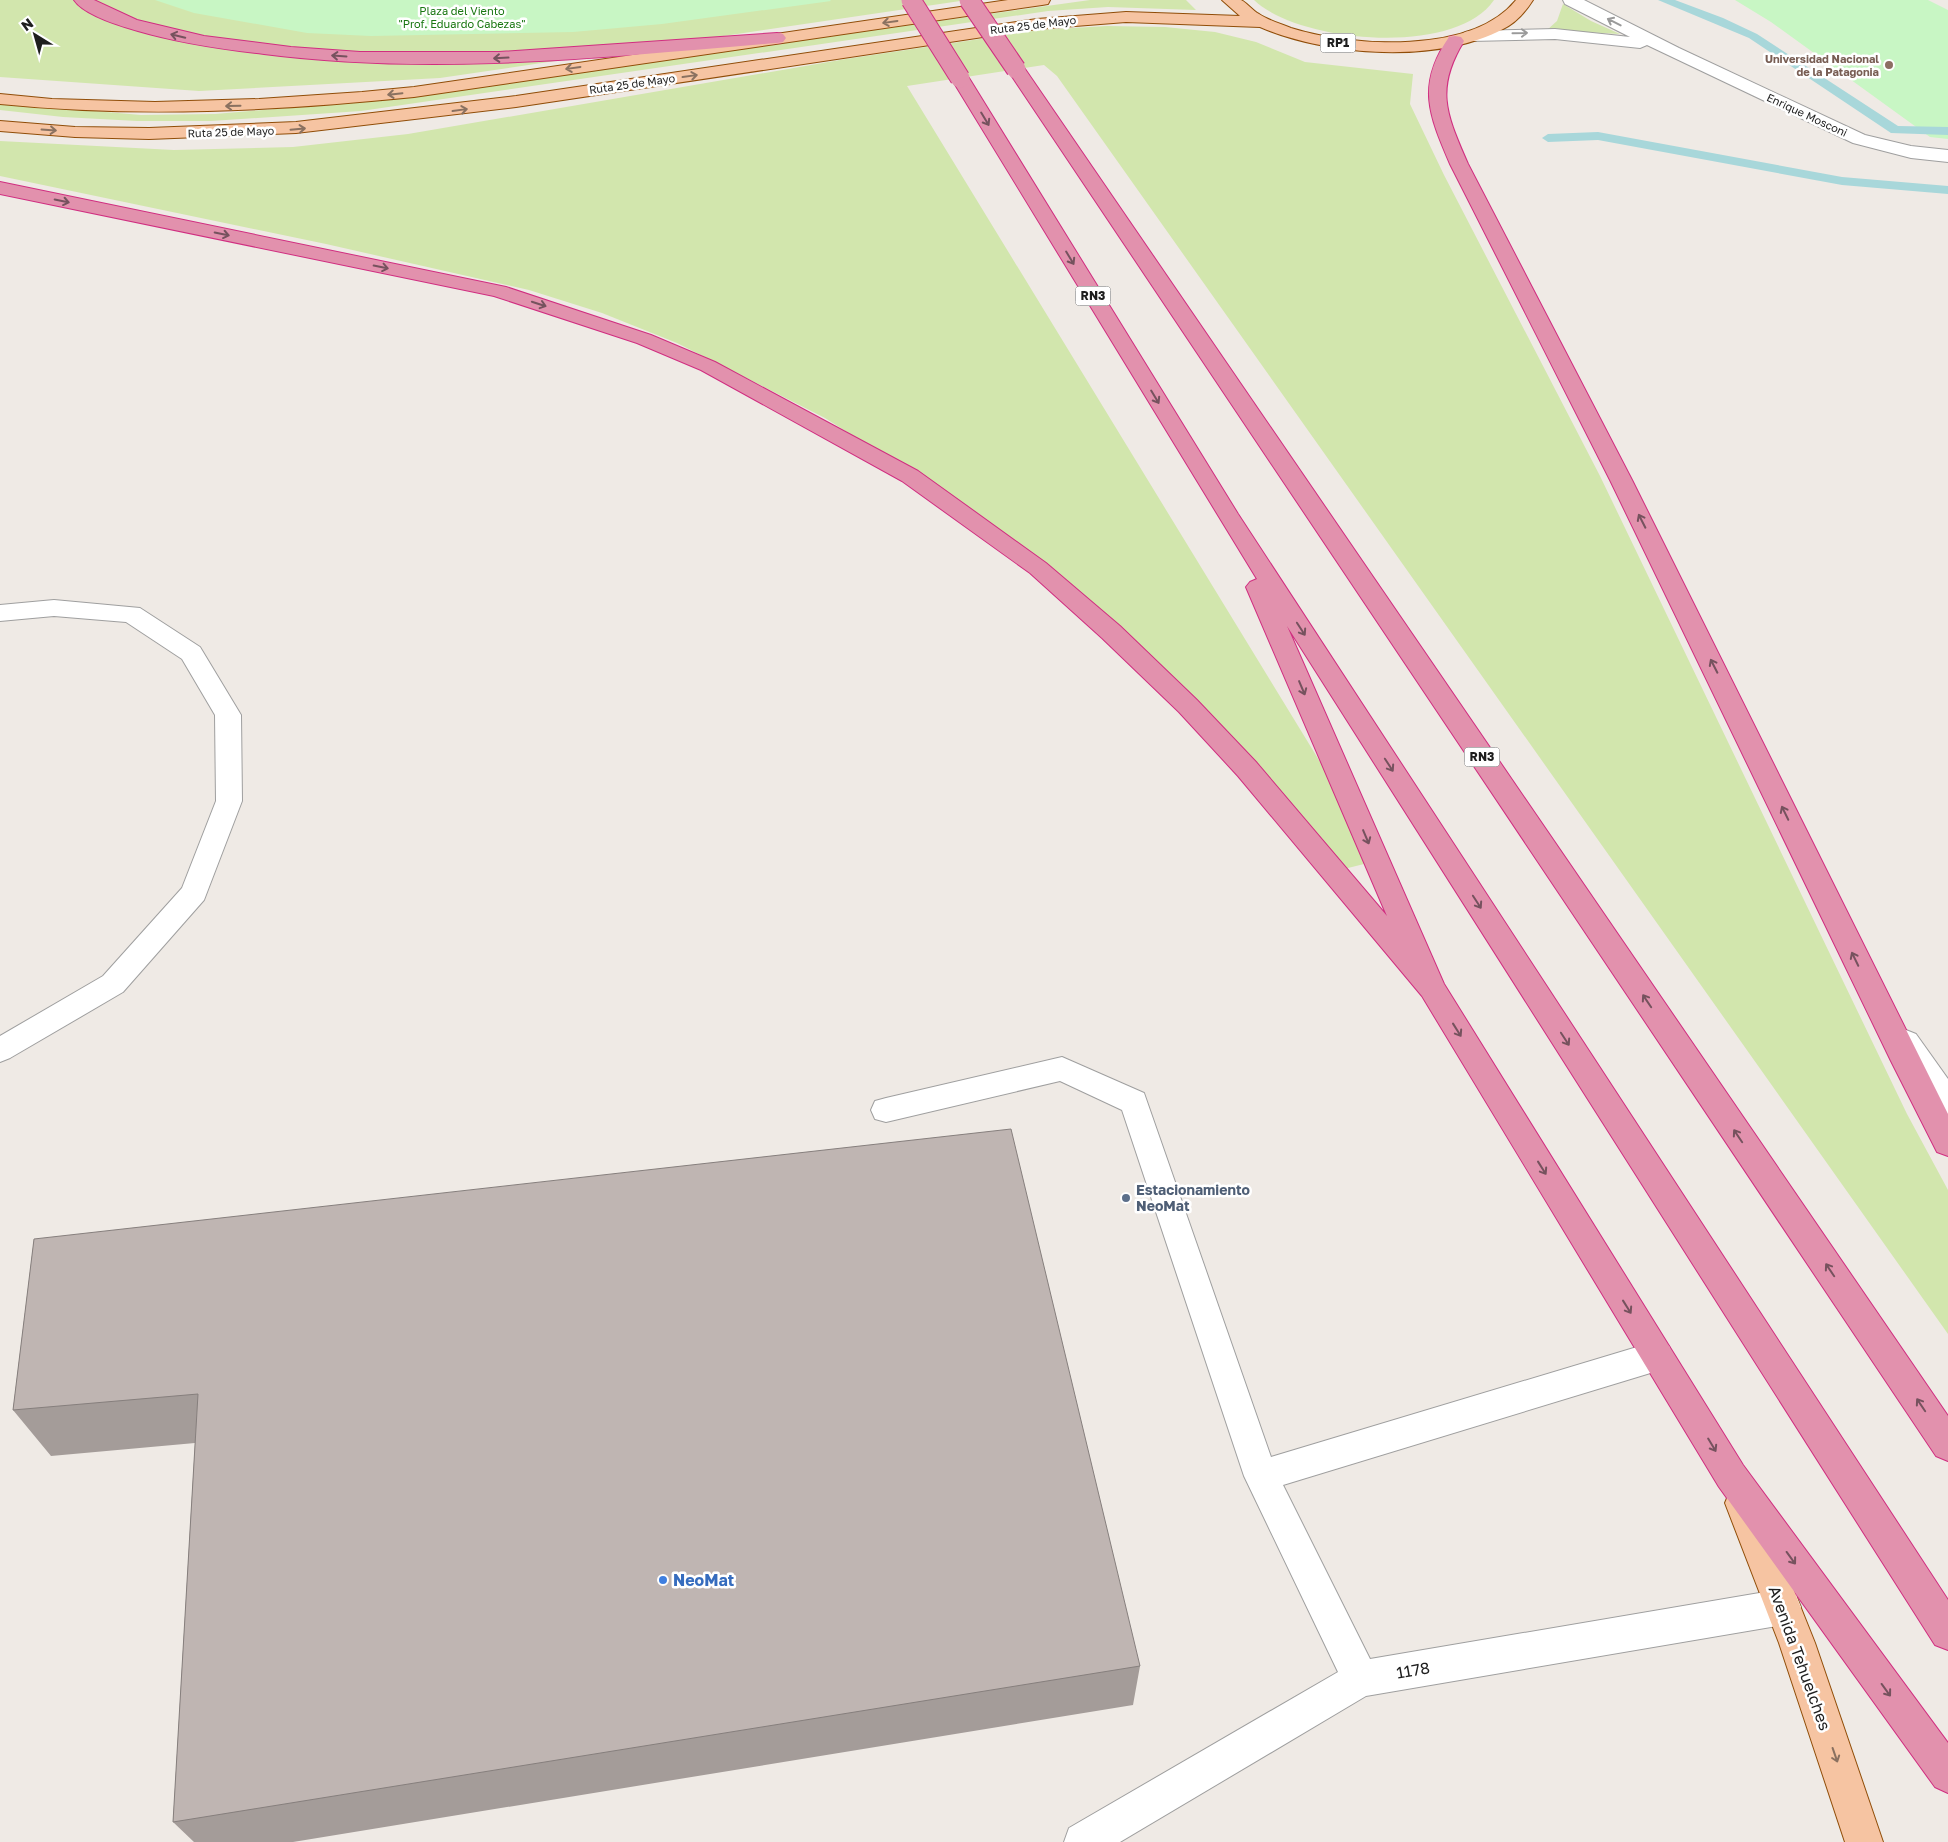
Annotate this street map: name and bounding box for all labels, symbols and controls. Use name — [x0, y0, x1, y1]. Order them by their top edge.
park label: Plaza del Viento "Prof. Eduardo Cabezas" — [398, 4, 526, 30]
north arrow — [10, 10, 60, 60]
street label: Ruta 25 de Mayo — [989, 13, 1077, 36]
text: N — [18, 14, 36, 34]
one-way arrow — [882, 17, 898, 27]
one-way arrow — [1607, 17, 1622, 26]
one-way arrow — [1511, 28, 1527, 38]
one-way arrow — [170, 31, 186, 40]
road number: RP1 — [1320, 34, 1356, 52]
one-way arrow — [331, 51, 347, 60]
place label: Universidad Nacional de la Patagonia — [1765, 52, 1879, 78]
one-way arrow — [494, 53, 510, 62]
marker: Universidad Nacional de la Patagonia — [1883, 59, 1895, 71]
one-way arrow — [565, 64, 581, 74]
one-way arrow — [681, 70, 697, 80]
street label: Ruta 25 de Mayo — [588, 71, 676, 96]
one-way arrow — [387, 89, 403, 99]
street label: Enrique Mosconi — [1765, 90, 1850, 139]
one-way arrow — [225, 101, 241, 110]
one-way arrow — [451, 105, 467, 115]
one-way arrow — [980, 112, 990, 126]
street label: Ruta 25 de Mayo — [187, 123, 275, 140]
one-way arrow — [290, 124, 306, 134]
one-way arrow — [40, 126, 56, 135]
one-way arrow — [54, 197, 70, 206]
one-way arrow — [213, 230, 229, 239]
one-way arrow — [1064, 251, 1075, 265]
one-way arrow — [372, 263, 388, 273]
road number: RN3 — [1076, 286, 1110, 306]
one-way arrow — [530, 300, 546, 309]
one-way arrow — [1150, 389, 1160, 403]
one-way arrow — [1636, 514, 1646, 529]
one-way arrow — [1296, 622, 1306, 636]
one-way arrow — [1709, 659, 1719, 674]
one-way arrow — [1297, 680, 1307, 695]
road number: RN3 — [1464, 748, 1500, 766]
one-way arrow — [1384, 758, 1394, 772]
one-way arrow — [1780, 806, 1789, 821]
one-way arrow — [1362, 829, 1372, 844]
one-way arrow — [1472, 895, 1482, 909]
one-way arrow — [1850, 952, 1859, 967]
one-way arrow — [1642, 994, 1652, 1008]
one-way arrow — [1453, 1022, 1463, 1036]
one-way arrow — [1560, 1031, 1570, 1045]
one-way arrow — [1733, 1129, 1743, 1143]
one-way arrow — [1538, 1161, 1548, 1175]
place label: Estacionamiento NeoMat — [1136, 1181, 1250, 1214]
marker: Estacionamiento NeoMat — [1120, 1192, 1132, 1204]
one-way arrow — [1824, 1263, 1835, 1277]
one-way arrow — [1623, 1299, 1633, 1313]
one-way arrow — [1916, 1398, 1926, 1412]
one-way arrow — [1707, 1438, 1717, 1452]
one-way arrow — [1786, 1551, 1796, 1565]
place label: NeoMat — [673, 1570, 734, 1590]
marker: NeoMat — [657, 1574, 669, 1586]
street label: Avenida Tehuelches — [1765, 1583, 1835, 1733]
street label: 1178 — [1395, 1657, 1431, 1683]
one-way arrow — [1881, 1683, 1892, 1696]
one-way arrow — [1831, 1747, 1840, 1762]

